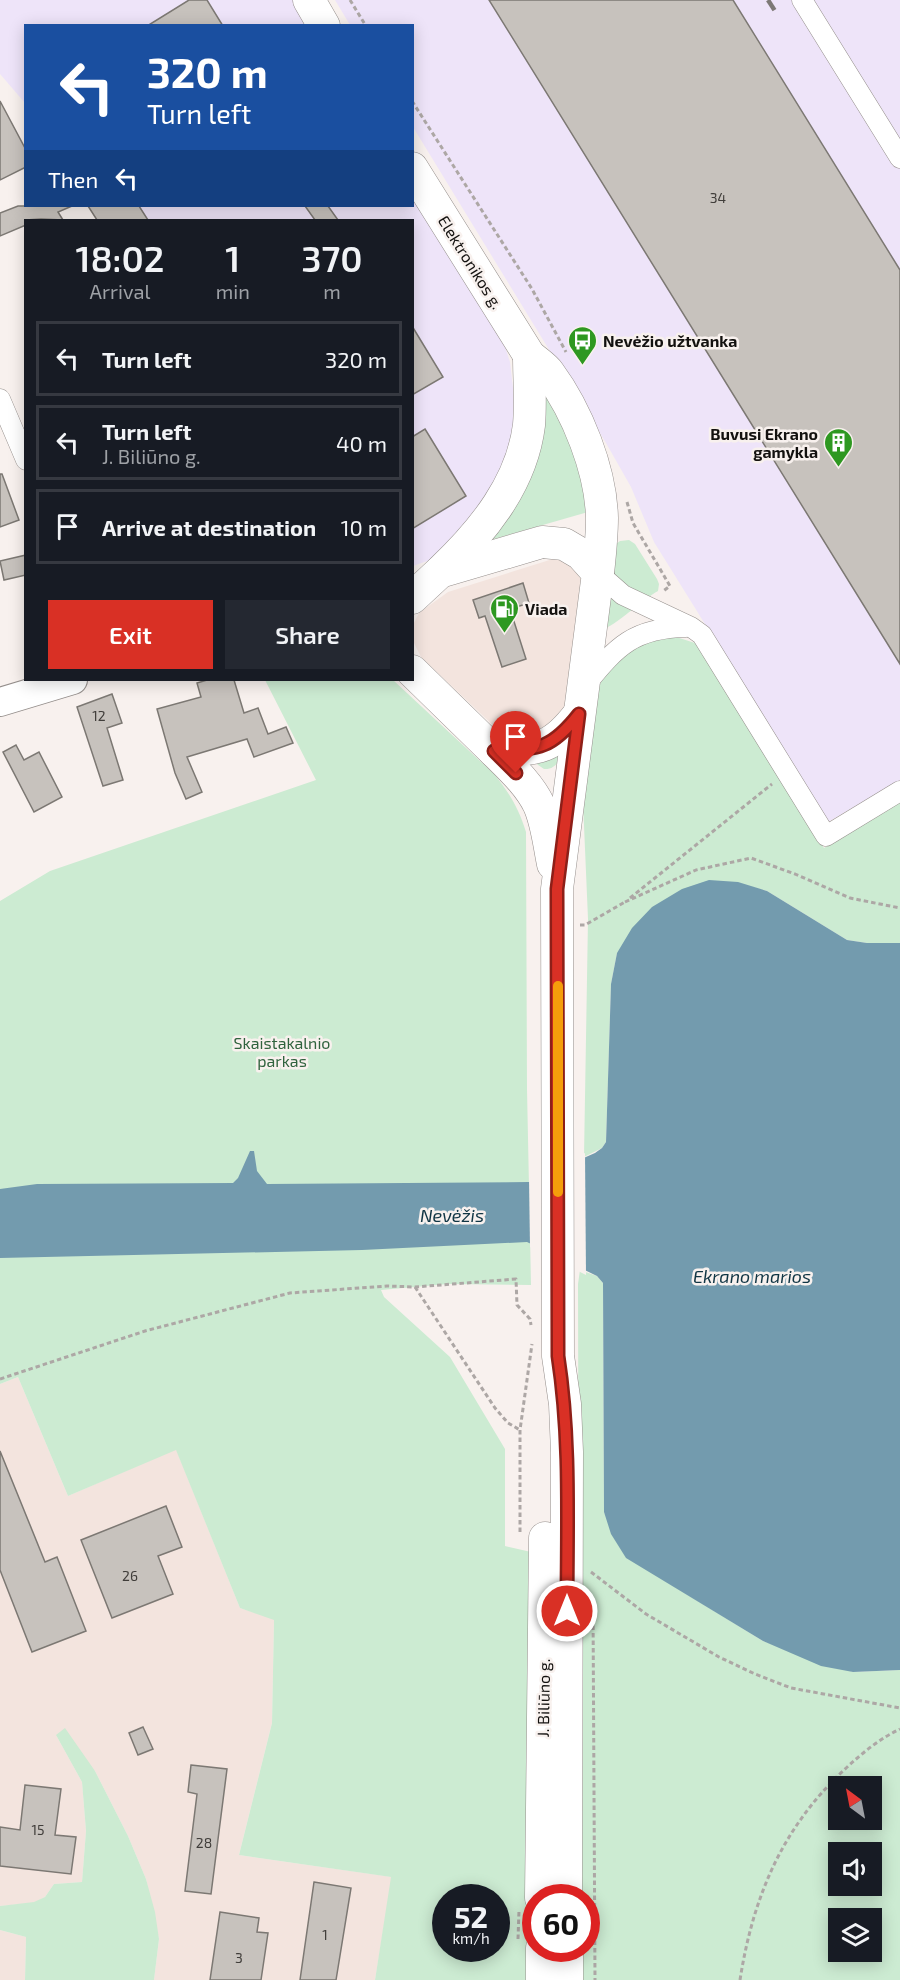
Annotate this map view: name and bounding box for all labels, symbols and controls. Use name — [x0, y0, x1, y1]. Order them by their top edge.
text: 320 m — [147, 46, 268, 96]
icon: left — [48, 48, 126, 126]
text: Turn left — [147, 97, 251, 129]
icon: left — [110, 162, 143, 195]
text: Then — [48, 166, 98, 192]
house number: 34 — [710, 189, 726, 206]
street label: Elektronikos g. — [435, 212, 507, 312]
text: 18:02 — [75, 236, 164, 279]
text: 1 — [225, 236, 240, 279]
text: 370 — [301, 236, 363, 279]
text: Arrival — [89, 279, 150, 303]
text: min — [216, 279, 250, 303]
text: m — [323, 279, 341, 303]
bus stop icon: Nevėžio užtvanka — [566, 324, 598, 366]
place label: Nevėžio užtvanka — [603, 331, 737, 350]
icon: left — [51, 342, 84, 375]
text: Turn left — [102, 346, 191, 372]
text: 320 m — [325, 346, 387, 372]
text: Turn left — [102, 418, 191, 444]
place label: Buvusi Ekrano gamykla — [710, 424, 818, 462]
icon: left — [51, 426, 84, 459]
building icon: Buvusi Ekrano gamykla — [823, 426, 855, 468]
text: 40 m — [336, 430, 387, 456]
text: J. Biliūno g. — [102, 444, 201, 468]
icon: arrive — [51, 510, 84, 543]
text: Arrive at destination — [102, 514, 316, 540]
text: 10 m — [341, 514, 387, 540]
fuel station icon: Viada — [488, 592, 520, 634]
place label: Viada — [525, 599, 567, 618]
button: Exit — [48, 600, 213, 669]
button: Share — [225, 600, 390, 669]
house number: 12 — [92, 707, 106, 724]
pin — [490, 711, 541, 773]
icon: arrive — [499, 720, 532, 753]
park label: Skaistakalnio parkas — [234, 1033, 330, 1070]
water label: Nevėžis — [420, 1204, 484, 1226]
water label: Ekrano marios — [693, 1265, 811, 1287]
house number: 26 — [122, 1567, 138, 1584]
position arrow — [535, 1579, 599, 1643]
street label: J. Biliūno g. — [533, 1658, 553, 1738]
north arrow — [828, 1776, 882, 1830]
map controls — [828, 1776, 882, 1962]
house number: 15 — [31, 1821, 45, 1838]
house number: 28 — [196, 1834, 212, 1851]
button: sound — [828, 1842, 882, 1896]
speed limit sign: 60 — [522, 1884, 600, 1962]
text: 52 — [454, 1898, 488, 1934]
button: layers — [828, 1908, 882, 1962]
house number: 1 — [322, 1926, 328, 1943]
text: km/h — [452, 1929, 490, 1947]
house number: 3 — [235, 1949, 243, 1966]

